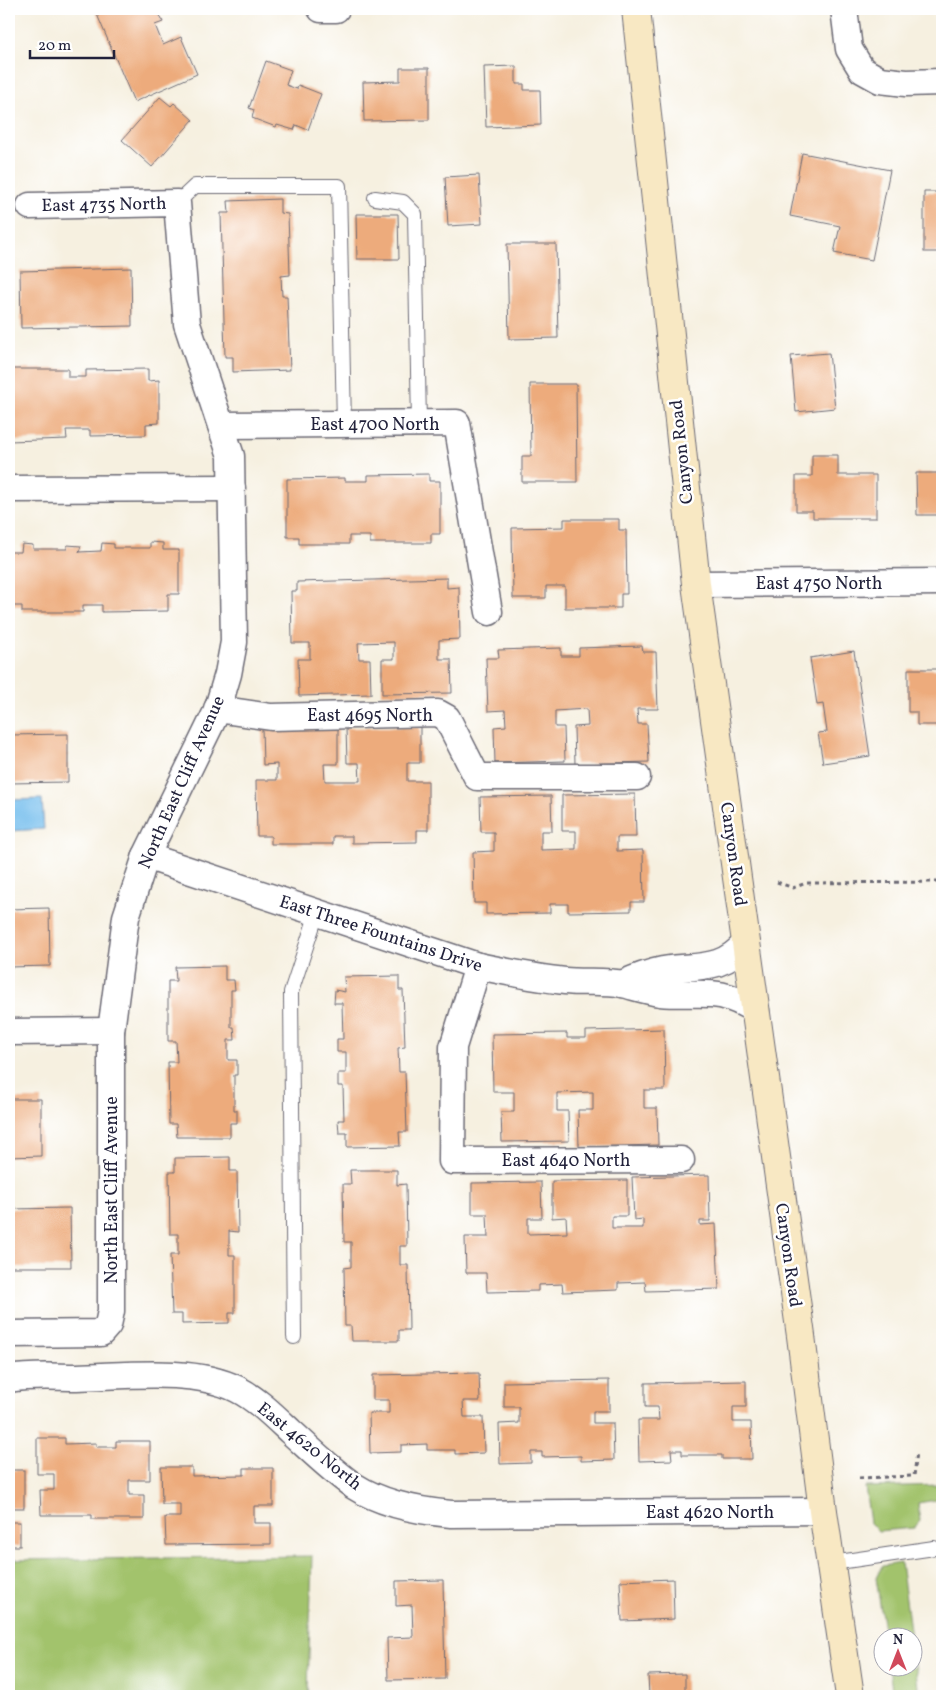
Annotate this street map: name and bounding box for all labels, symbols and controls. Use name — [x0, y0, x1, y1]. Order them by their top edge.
scale bar — [30, 28, 114, 60]
text: 20 m — [38, 36, 71, 57]
street label: East 4735 North — [41, 192, 167, 219]
street label: Canyon Road — [665, 398, 700, 505]
street label: East 4700 North — [310, 413, 440, 438]
street label: East 4750 North — [755, 572, 883, 597]
street label: North East Cliff Avenue — [133, 692, 232, 873]
street label: East 4695 North — [307, 704, 433, 729]
street label: Canyon Road — [713, 801, 752, 908]
street label: East Three Fountains Drive — [276, 890, 485, 979]
street label: North East Cliff Avenue — [100, 1096, 125, 1284]
street label: East 4640 North — [502, 1149, 631, 1174]
street label: Canyon Road — [768, 1202, 807, 1309]
street label: East 4620 North — [251, 1397, 367, 1497]
street label: East 4620 North — [646, 1501, 775, 1526]
north arrow — [874, 1628, 924, 1678]
text: N — [893, 1631, 903, 1650]

